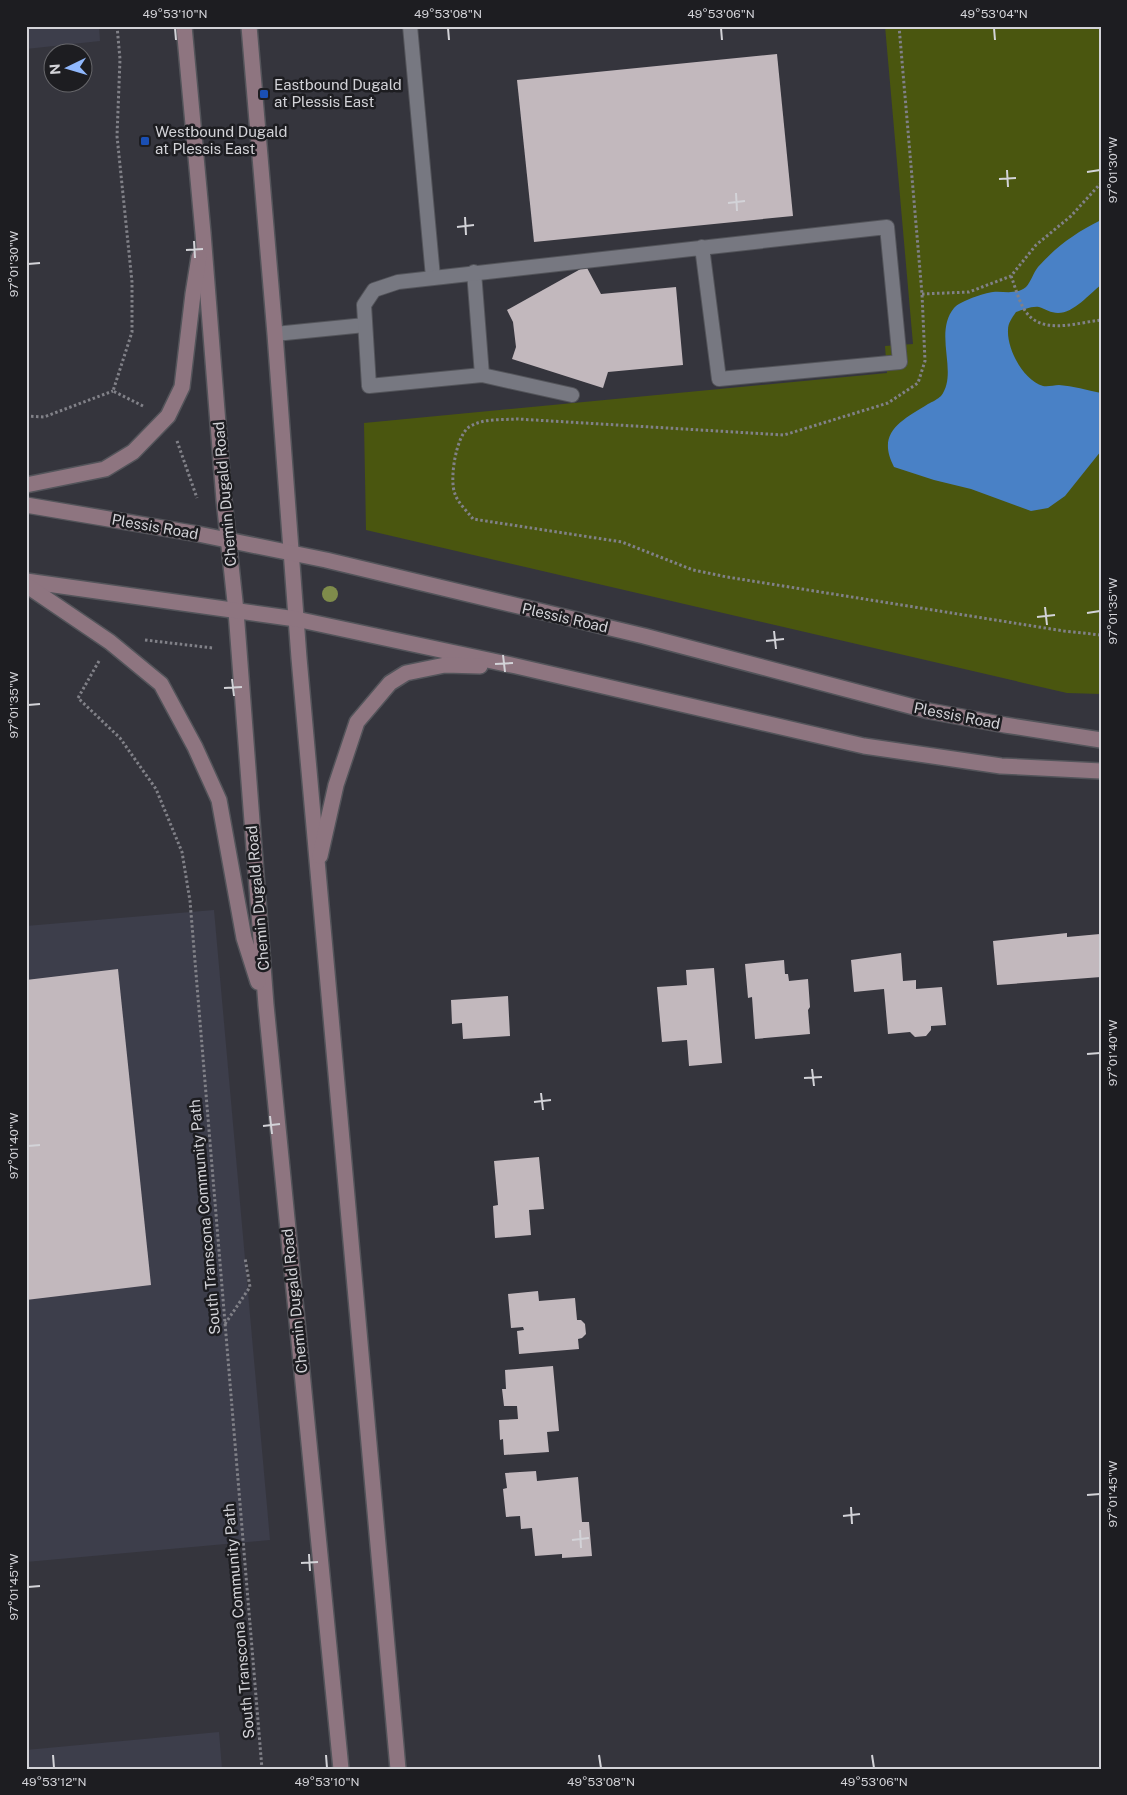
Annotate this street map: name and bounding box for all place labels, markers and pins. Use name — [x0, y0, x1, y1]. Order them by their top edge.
place label: Eastbound Dugald at Plessis East — [274, 76, 402, 110]
marker: Eastbound Dugald at Plessis East — [258, 88, 270, 100]
place label: Westbound Dugald at Plessis East — [155, 123, 287, 157]
marker: Westbound Dugald at Plessis East — [139, 135, 151, 147]

